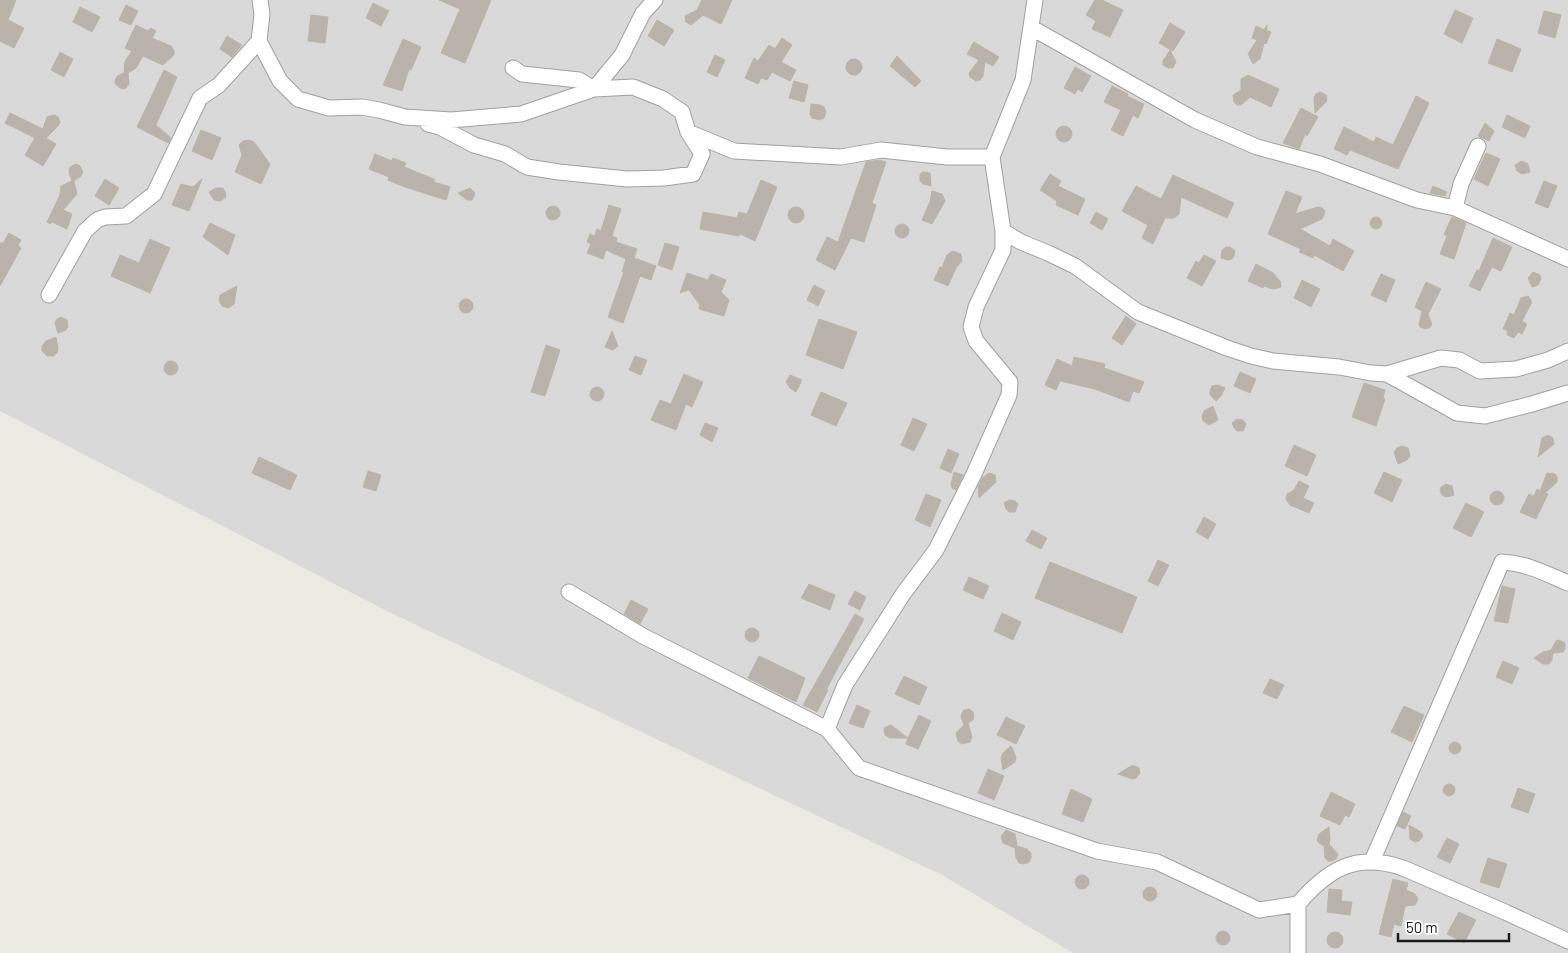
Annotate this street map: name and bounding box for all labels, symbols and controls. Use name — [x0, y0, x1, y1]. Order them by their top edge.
scale bar — [1398, 910, 1509, 942]
text: 50 m — [1406, 918, 1438, 936]

